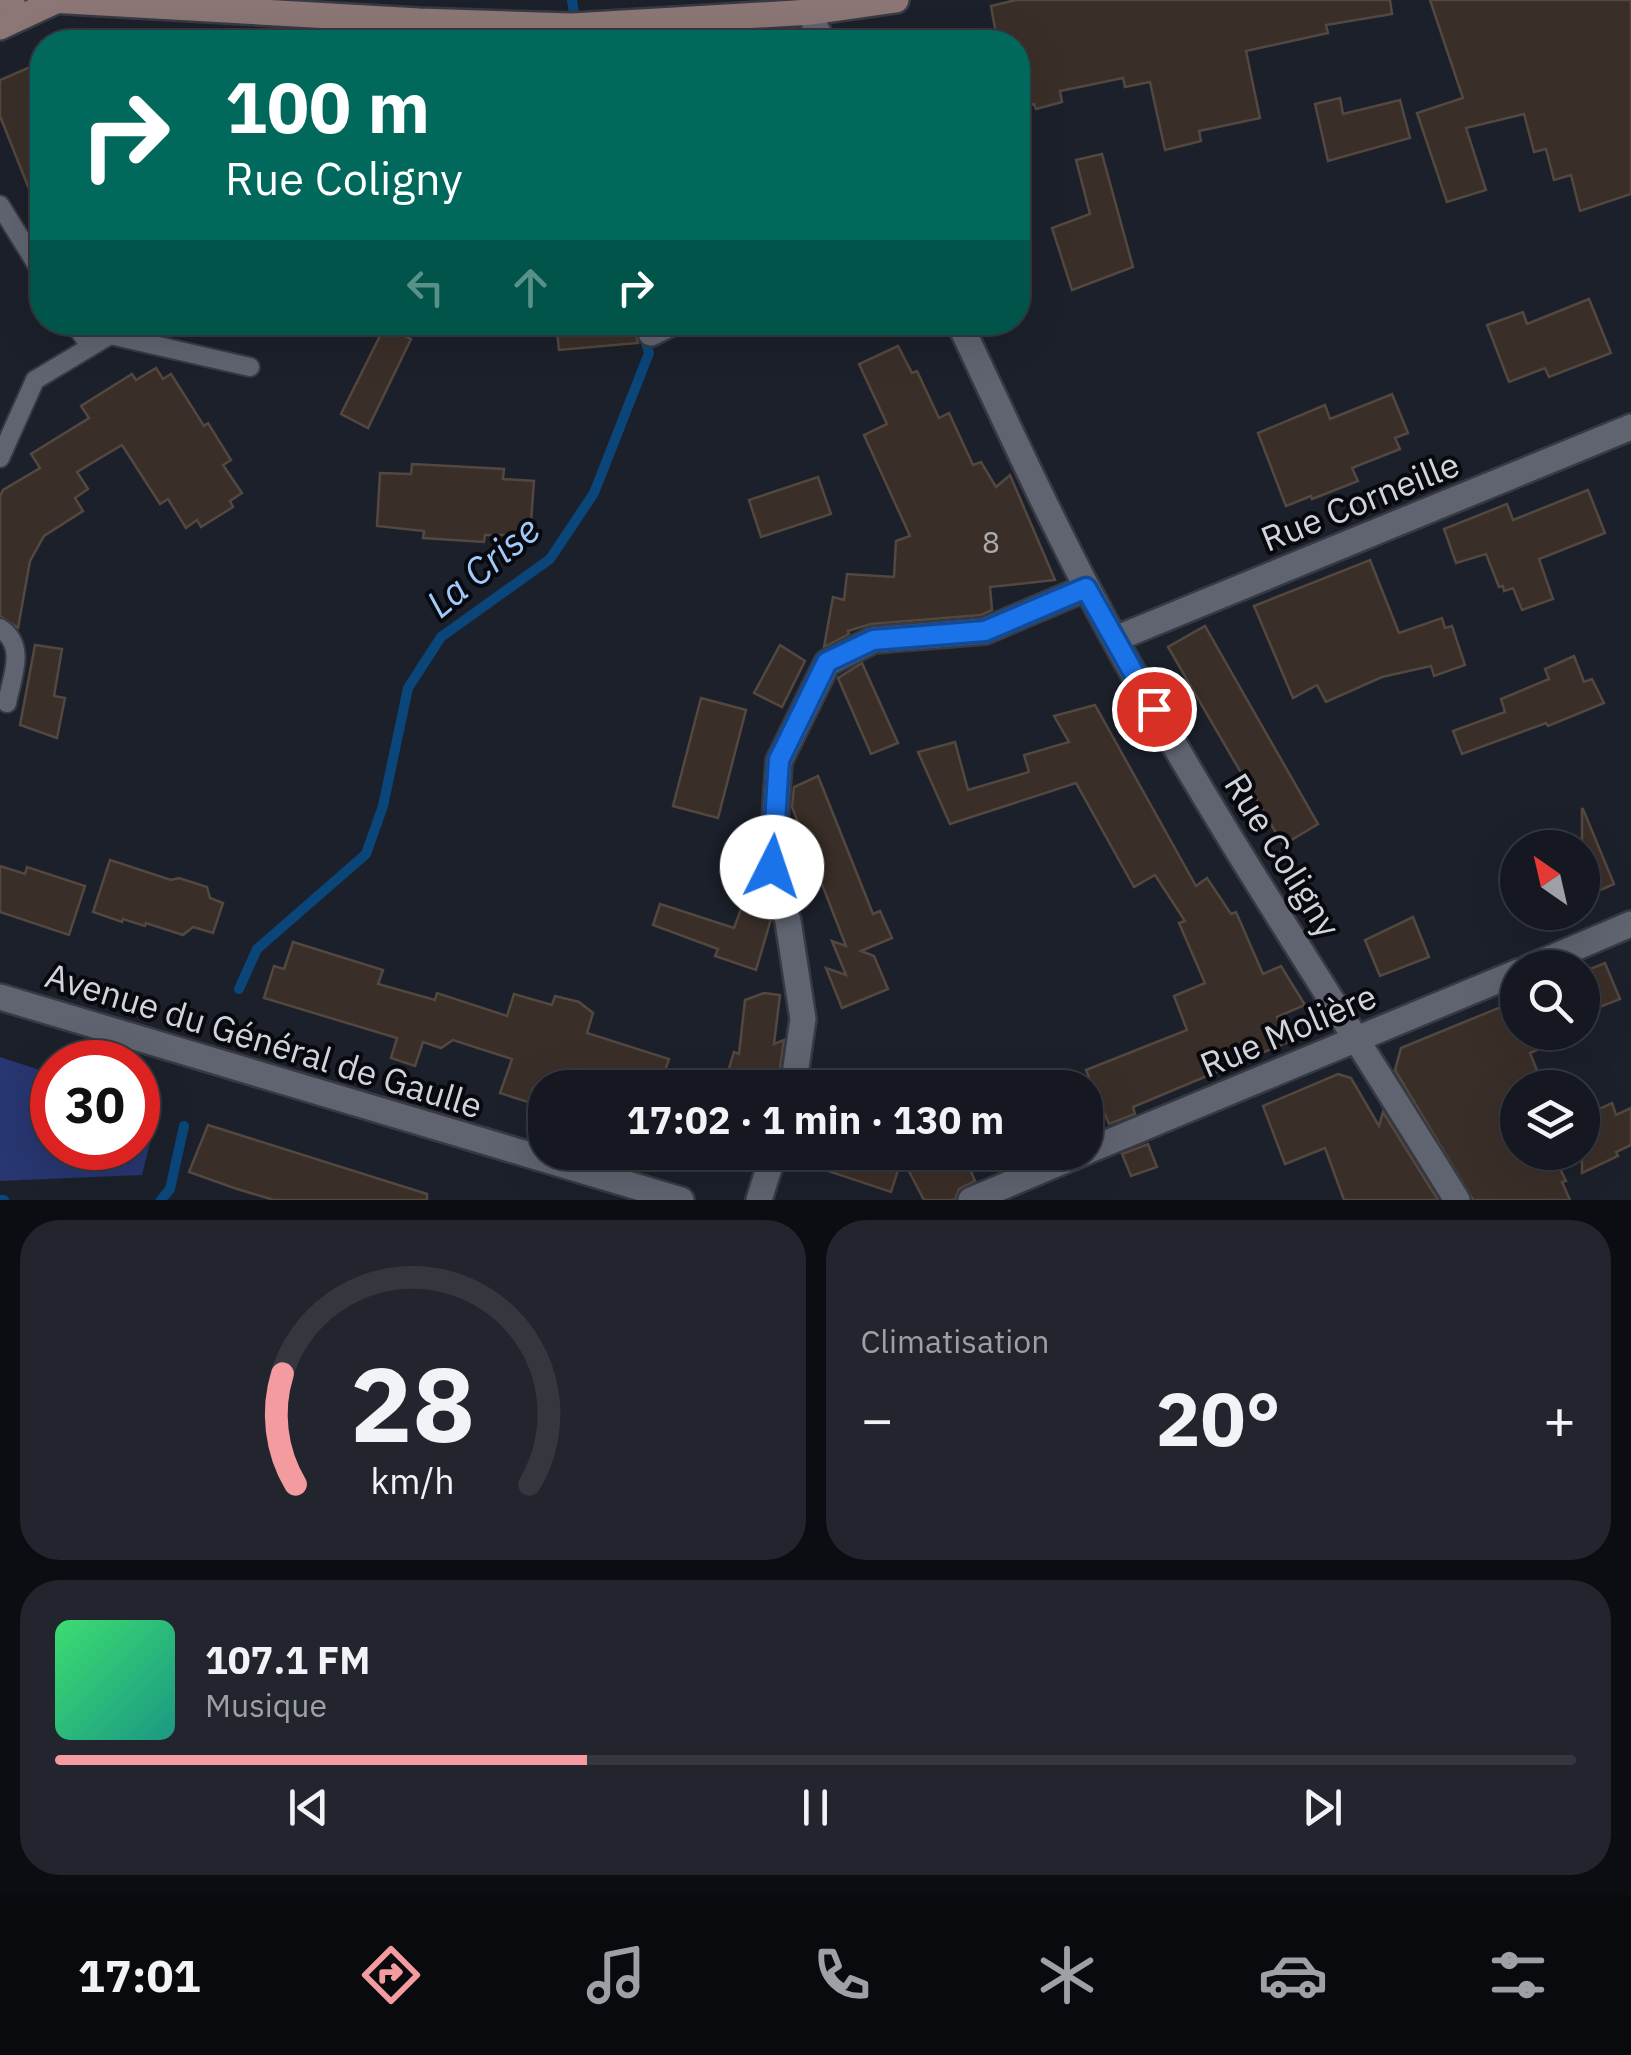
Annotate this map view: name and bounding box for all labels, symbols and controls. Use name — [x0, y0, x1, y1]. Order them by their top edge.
text: 100 m — [225, 61, 430, 152]
icon: right — [60, 70, 190, 200]
text: Rue Coligny — [225, 149, 463, 207]
icon: left — [398, 260, 453, 315]
icon: ahead — [503, 260, 558, 315]
icon: right — [608, 260, 663, 315]
street label: Rue Corneille — [1254, 440, 1466, 562]
water label: La Crise — [415, 504, 549, 628]
house number: 8 — [982, 522, 1000, 561]
pin — [1112, 667, 1197, 752]
icon: arrive — [1127, 682, 1182, 737]
street label: Rue Coligny — [1215, 764, 1351, 946]
position arrow — [720, 815, 824, 919]
north arrow — [1500, 830, 1600, 930]
map controls — [1500, 830, 1600, 1170]
button: search — [1500, 950, 1600, 1050]
street label: Avenue du Général de Gaulle — [40, 952, 488, 1128]
street label: Rue Molière — [1193, 972, 1383, 1088]
speed limit sign: 30 — [30, 1040, 160, 1170]
button: layers — [1500, 1070, 1600, 1170]
text: 17:02 · 1 min · 130 m — [627, 1095, 1004, 1144]
text: Climatisation — [861, 1320, 1049, 1362]
text: 28 — [350, 1335, 475, 1471]
text: 20° — [1156, 1369, 1281, 1467]
text: − — [861, 1383, 894, 1454]
text: + — [1543, 1383, 1576, 1454]
text: km/h — [371, 1457, 455, 1504]
text: 107.1 FM — [205, 1635, 370, 1684]
text: Musique — [205, 1684, 327, 1726]
icon: previous — [281, 1780, 336, 1835]
icon: pause — [788, 1780, 843, 1835]
icon: next — [1295, 1780, 1350, 1835]
icon: directions — [356, 1940, 426, 2010]
icon: music — [581, 1940, 651, 2010]
icon: phone — [807, 1940, 877, 2010]
icon: climate — [1032, 1940, 1102, 2010]
icon: car — [1258, 1940, 1328, 2010]
icon: filters — [1483, 1940, 1553, 2010]
text: 17:01 — [78, 1946, 201, 2004]

